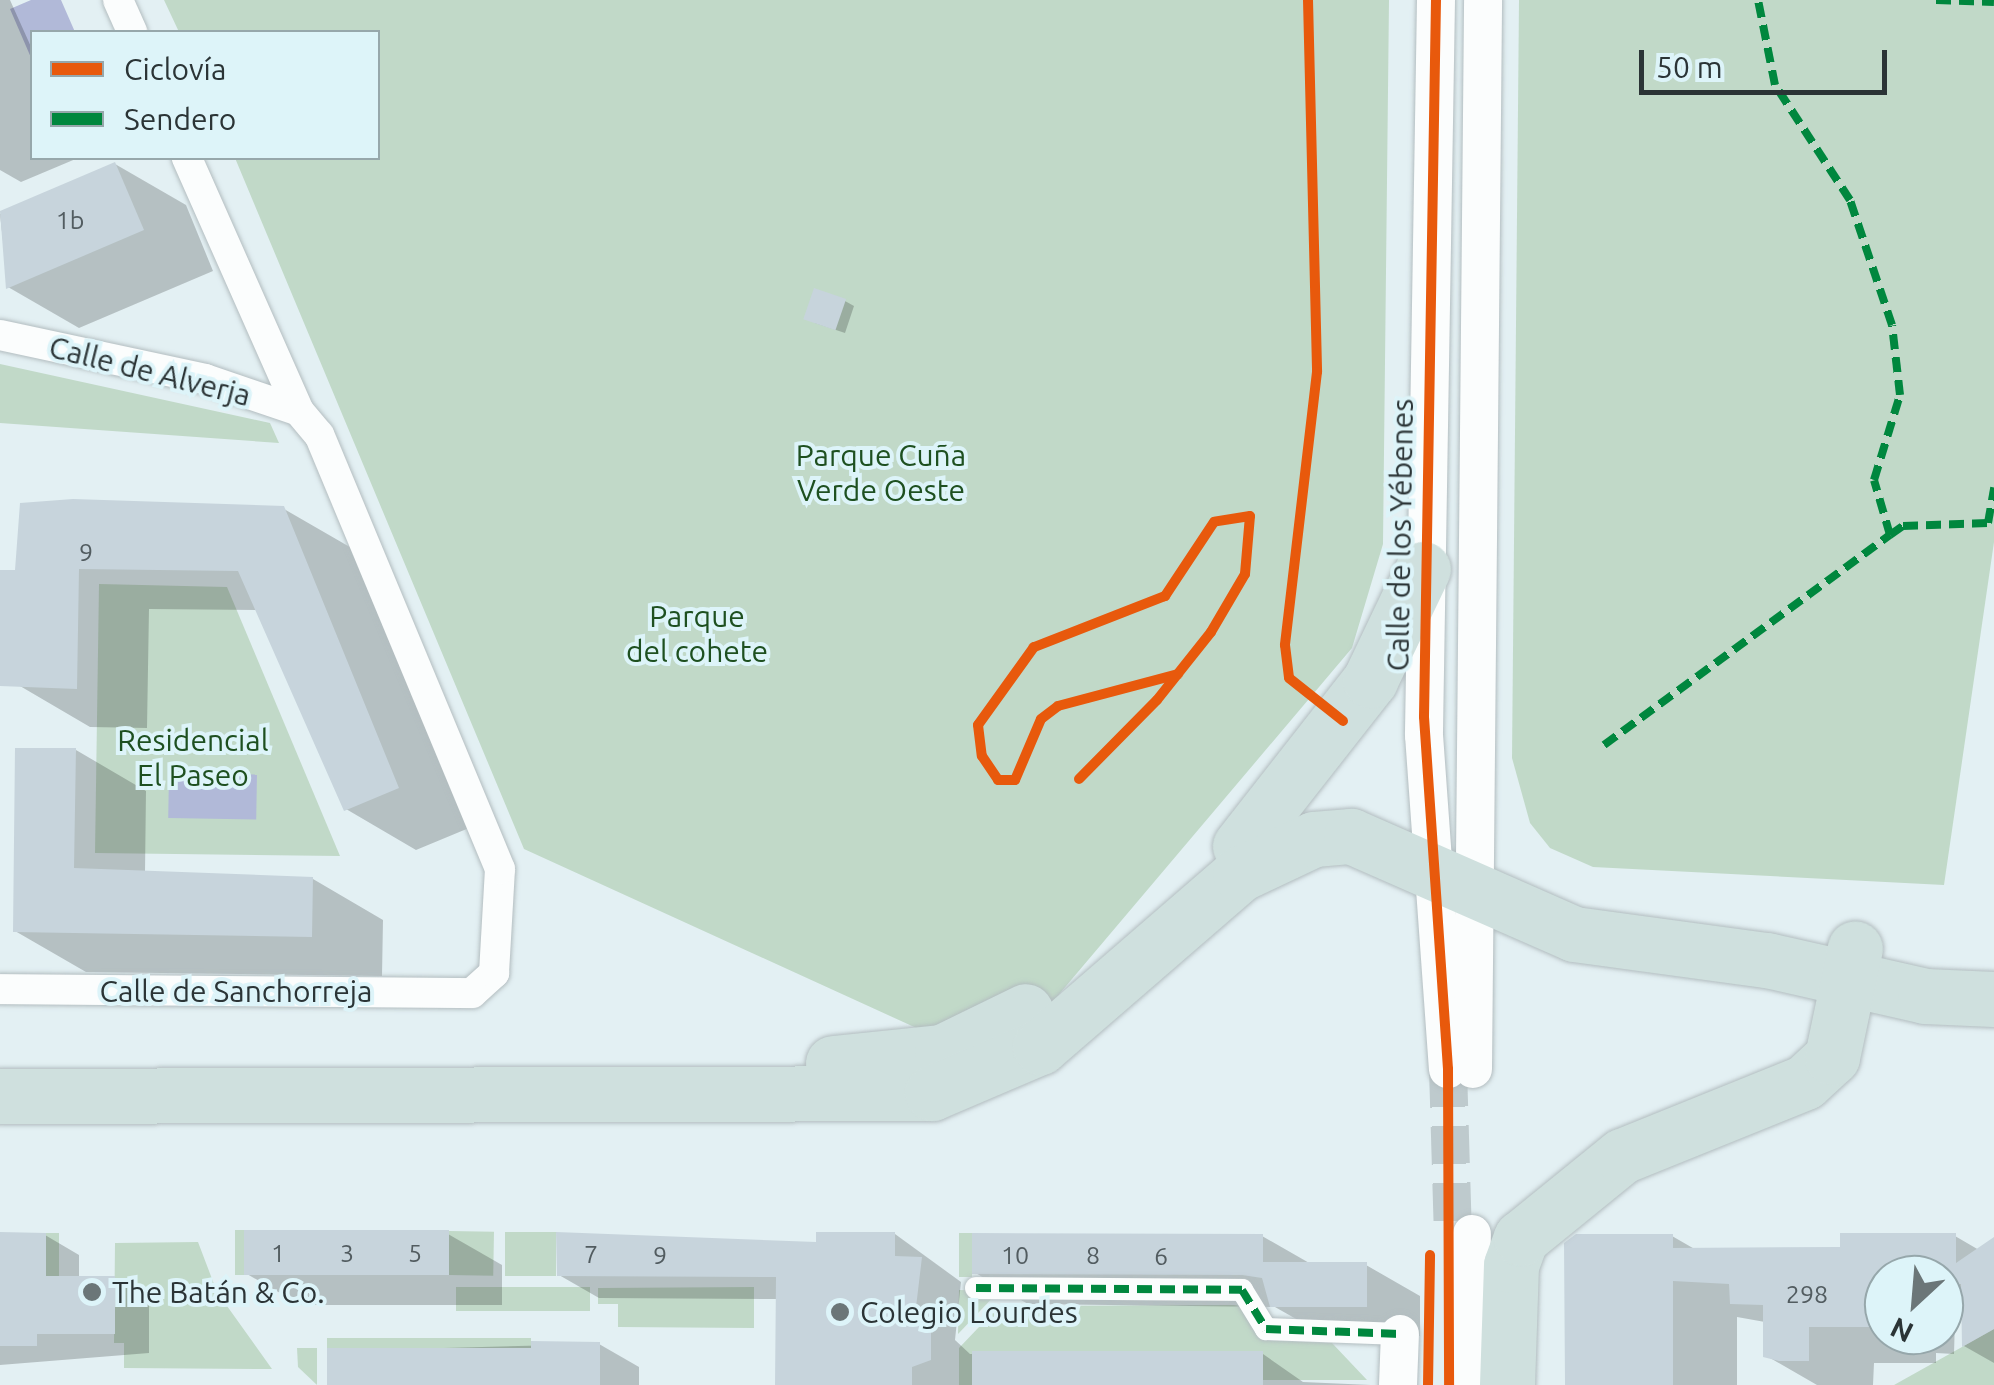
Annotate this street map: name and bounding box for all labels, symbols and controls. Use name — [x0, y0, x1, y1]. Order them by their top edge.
legend — [30, 30, 380, 160]
scale bar — [1644, 30, 1892, 92]
text: 50 m — [1656, 50, 1723, 84]
text: Ciclovía — [124, 52, 226, 86]
text: Sendero — [124, 102, 236, 136]
house number: 1b — [56, 205, 84, 235]
street label: Calle de Alverja — [45, 329, 255, 413]
street label: Calle de los Yébenes — [1380, 398, 1420, 672]
park label: Parque Cuña Verde Oeste — [796, 437, 966, 508]
house number: 9 — [79, 537, 93, 567]
park label: Parque del cohete — [626, 598, 768, 668]
park label: Residencial El Paseo — [117, 722, 269, 792]
street label: Calle de Sanchorreja — [100, 973, 372, 1009]
house number: 1 — [271, 1238, 285, 1268]
house number: 3 — [340, 1238, 354, 1268]
house number: 5 — [408, 1238, 422, 1268]
house number: 7 — [584, 1239, 598, 1269]
house number: 9 — [653, 1240, 667, 1270]
house number: 10 — [1001, 1240, 1029, 1270]
house number: 8 — [1086, 1240, 1100, 1270]
house number: 6 — [1154, 1241, 1168, 1271]
north arrow — [1864, 1255, 1964, 1355]
place label: The Batán & Co. — [112, 1274, 325, 1310]
house number: 298 — [1786, 1279, 1828, 1309]
marker: The Batán & Co. — [81, 1281, 103, 1303]
place label: Colegio Lourdes — [860, 1294, 1078, 1330]
marker: Colegio Lourdes — [829, 1301, 851, 1323]
text: N — [1885, 1312, 1918, 1349]

